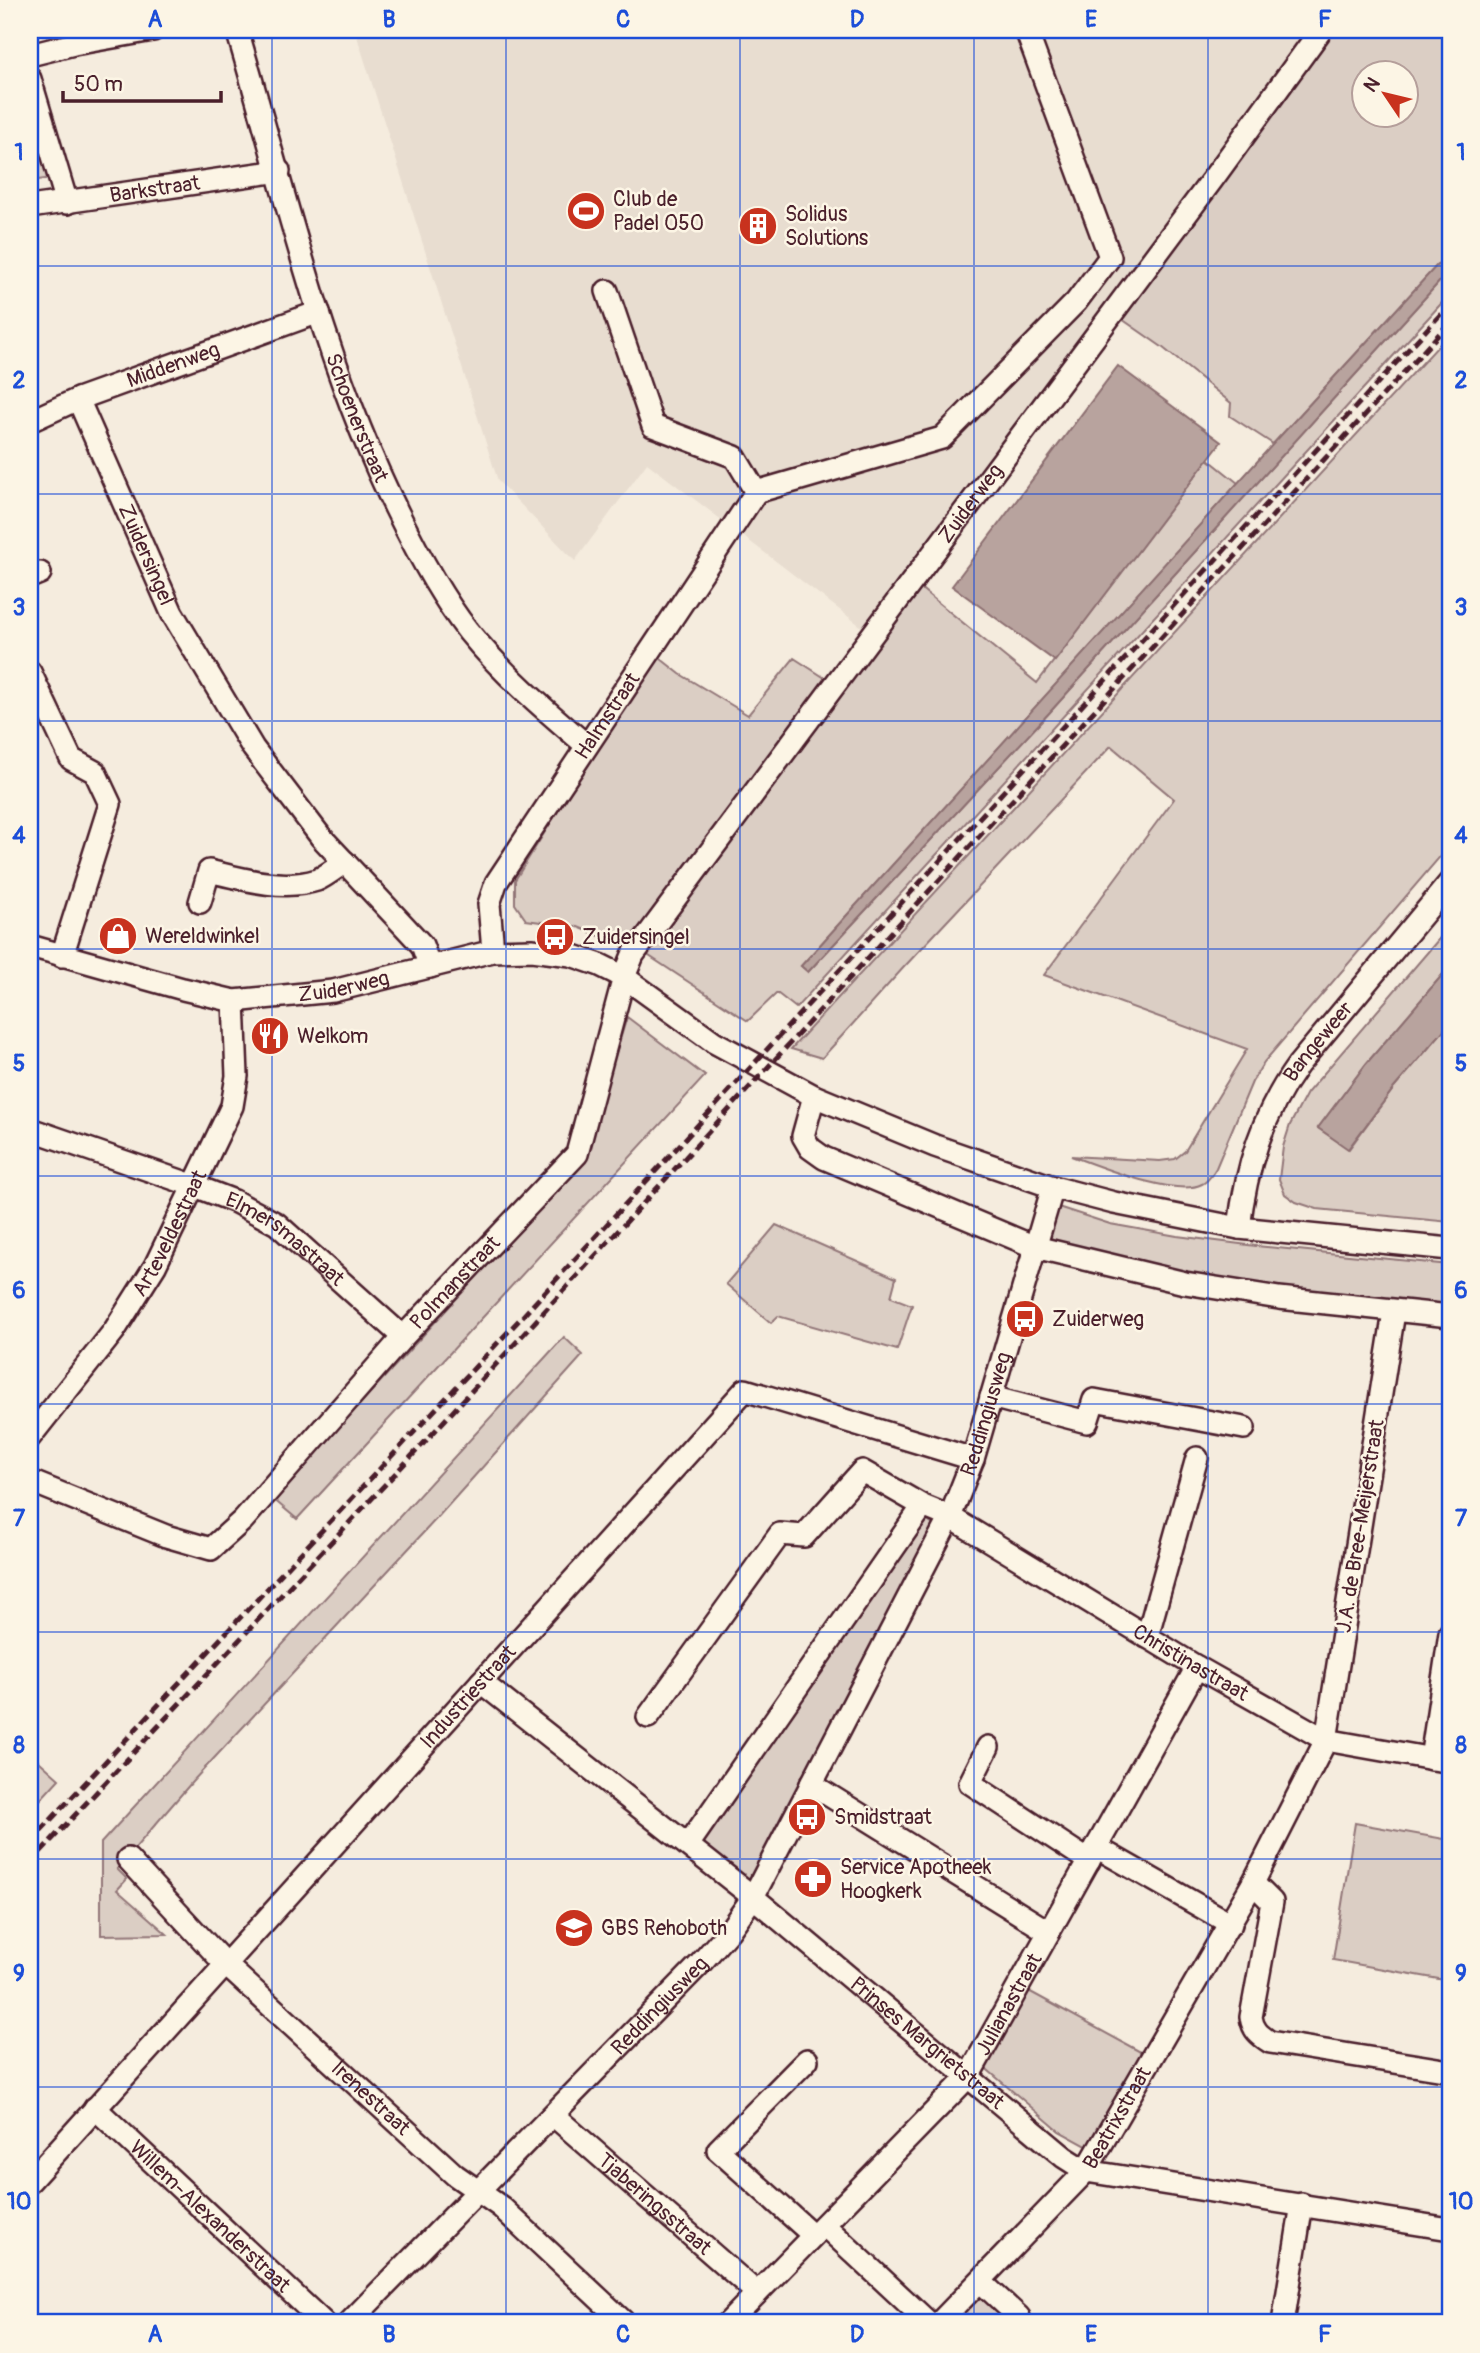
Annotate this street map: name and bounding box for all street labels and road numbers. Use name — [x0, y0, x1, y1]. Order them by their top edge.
street label: Barkstraat — [108, 170, 202, 209]
street label: Middenweg — [123, 336, 223, 394]
street label: Schoenerstraat — [319, 350, 395, 487]
street label: Zuiderweg — [932, 459, 1009, 549]
street label: Zuidersingel — [112, 500, 180, 610]
street label: Halmstraat — [569, 667, 647, 765]
street label: Zuiderweg — [297, 965, 392, 1008]
street label: Bangeweer — [1277, 996, 1359, 1087]
street label: Arteveldestraat — [126, 1165, 213, 1302]
street label: Elmersmastraat — [222, 1186, 350, 1292]
street label: Polmanstraat — [404, 1230, 507, 1336]
street label: Reddingiusweg — [955, 1349, 1018, 1480]
street label: J.A. de Bree-Meijerstraat — [1330, 1417, 1391, 1635]
street label: Christinastraat — [1128, 1618, 1254, 1708]
street label: Industriestraat — [414, 1639, 523, 1755]
street label: Julianastraat — [970, 1948, 1049, 2060]
street label: Reddingiusweg — [605, 1951, 714, 2061]
street label: Prinses Margrietstraat — [844, 1971, 1010, 2116]
street label: Irenestraat — [325, 2055, 416, 2142]
street label: Beatrixstraat — [1077, 2061, 1158, 2174]
street label: Willem-Alexanderstraat — [124, 2134, 296, 2299]
street label: Tjaberingsstraat — [592, 2147, 717, 2262]

